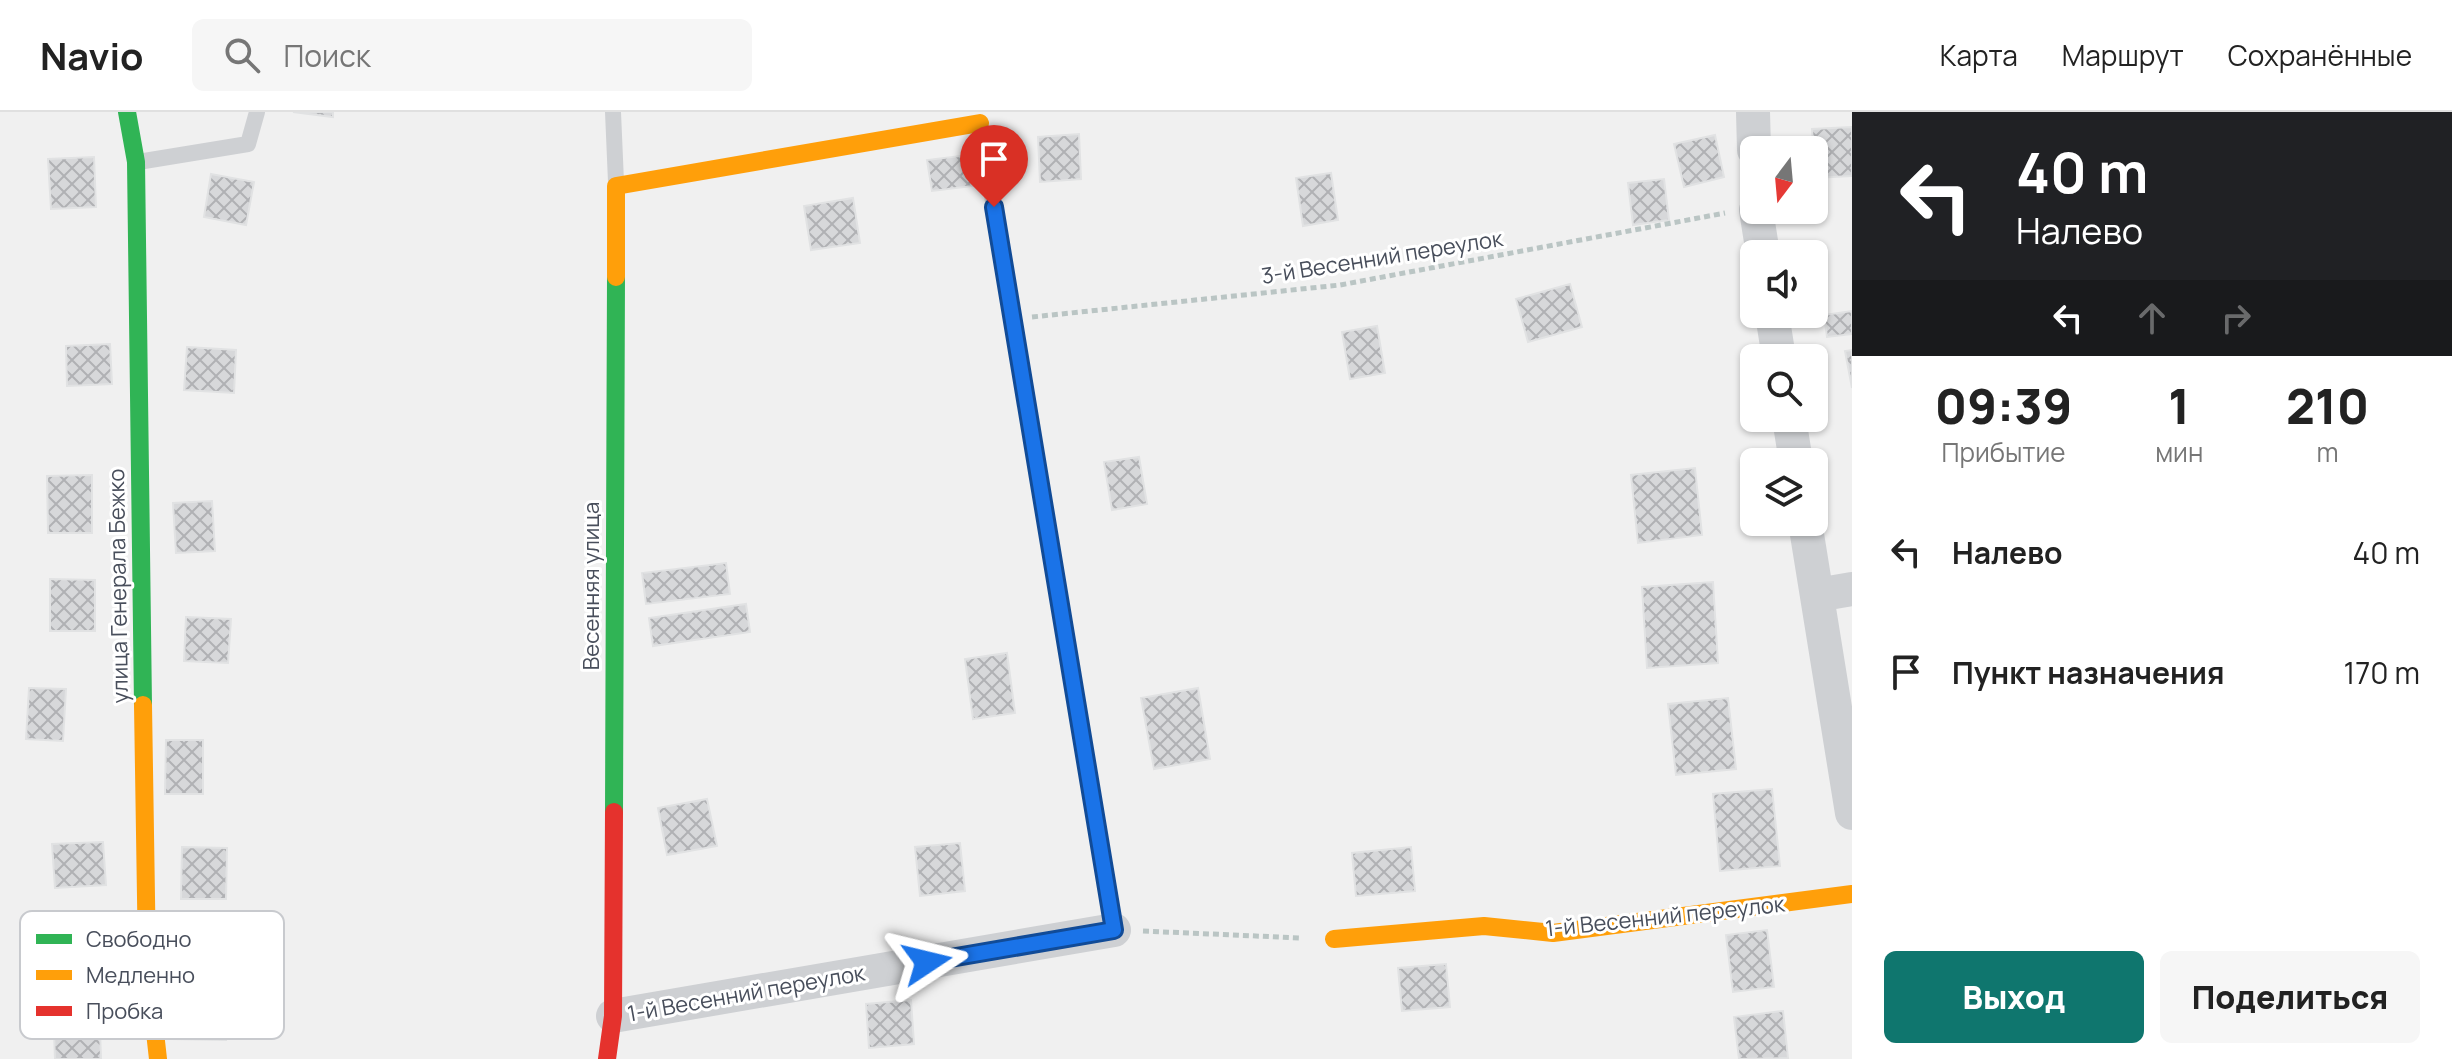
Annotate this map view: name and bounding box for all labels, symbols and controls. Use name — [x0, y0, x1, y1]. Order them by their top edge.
search box — [192, 19, 752, 91]
text: Navio — [40, 29, 144, 81]
icon: search — [220, 33, 264, 77]
text: Поиск — [284, 35, 371, 76]
text: Карта — [1940, 36, 2018, 74]
text: Маршрут — [2062, 36, 2184, 74]
text: Сохранённые — [2228, 36, 2412, 74]
pin — [960, 125, 1028, 207]
text: 40 m — [2016, 133, 2148, 210]
north arrow — [1740, 136, 1828, 224]
map controls — [1740, 136, 1828, 536]
icon: arrive — [972, 137, 1016, 181]
icon: left — [1884, 144, 1988, 248]
text: Налево — [2016, 206, 2143, 255]
street label: 3-й Весенний переулок — [1259, 223, 1506, 291]
button: sound — [1740, 240, 1828, 328]
icon: left — [2046, 296, 2090, 340]
icon: ahead — [2130, 296, 2174, 340]
icon: right — [2214, 296, 2258, 340]
button: search — [1740, 344, 1828, 432]
text: 09:39 — [1935, 373, 2072, 438]
text: 1 — [2168, 373, 2190, 438]
text: 210 — [2286, 373, 2369, 438]
text: Прибытие — [1942, 434, 2066, 470]
text: мин — [2155, 434, 2203, 470]
text: m — [2317, 434, 2339, 470]
button: layers — [1740, 448, 1828, 536]
street label: улица Генерала Бежко — [101, 468, 135, 704]
street label: Весенняя улица — [576, 502, 606, 670]
icon: left — [1884, 530, 1928, 574]
text: Налево — [1952, 532, 2062, 573]
text: 40 m — [2353, 532, 2420, 573]
icon: arrive — [1884, 650, 1928, 694]
text: Пункт назначения — [1952, 652, 2225, 693]
text: 170 m — [2343, 652, 2420, 693]
street label: 1-й Весенний переулок — [1544, 888, 1787, 943]
legend — [20, 911, 284, 1039]
position arrow — [885, 920, 969, 1004]
text: Свободно — [86, 924, 192, 954]
button: Выход — [1884, 951, 2144, 1043]
button: Поделиться — [2160, 951, 2420, 1043]
street label: 1-й Весенний переулок — [625, 957, 868, 1029]
text: Медленно — [86, 960, 195, 990]
text: Пробка — [86, 996, 163, 1026]

